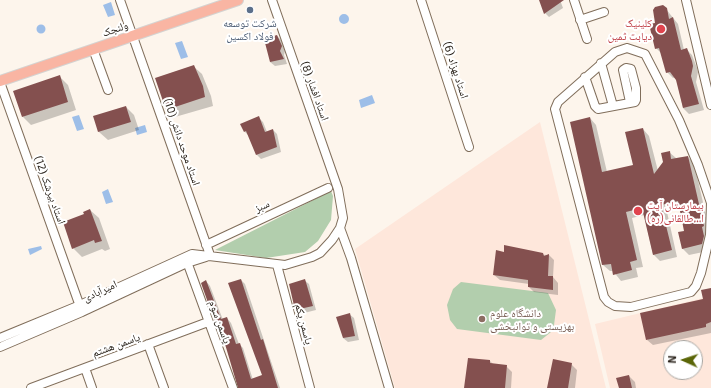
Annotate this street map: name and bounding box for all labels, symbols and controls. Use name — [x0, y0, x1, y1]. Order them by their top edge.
marker: شرکت توسعه فولاد اکسین — [245, 5, 255, 15]
place label: شرکت توسعه فولاد اکسین — [223, 16, 277, 42]
place label: کلینیک دیابت ثمین — [608, 16, 652, 42]
street label: ولنجک — [100, 18, 130, 40]
marker: کلینیک دیابت ثمین — [655, 23, 667, 35]
street label: استاد بهزاد (6) — [441, 40, 471, 100]
street label: استاد افشار (8) — [298, 60, 332, 122]
street label: استاد موحد دانش (10) — [161, 97, 203, 187]
street label: استاد بیرشک (12) — [32, 154, 68, 226]
street label: سبز — [252, 197, 272, 215]
place label: بیمارستان آیت ا...طالقانی(ره) — [647, 198, 704, 224]
marker: بیمارستان آیت ا...طالقانی(ره) — [632, 205, 644, 217]
street label: امیرآبادی — [81, 277, 119, 305]
street label: یاسمن سوم — [206, 299, 234, 345]
street label: یاسمن یکم — [292, 302, 316, 346]
place label: دانشگاه علوم بهزیستی و توانبخشی — [490, 306, 574, 332]
marker: دانشگاه علوم بهزیستی و توانبخشی — [477, 314, 487, 324]
street label: یاسمن هشتم — [90, 330, 142, 360]
north arrow — [663, 340, 703, 380]
text: N — [665, 355, 678, 364]

